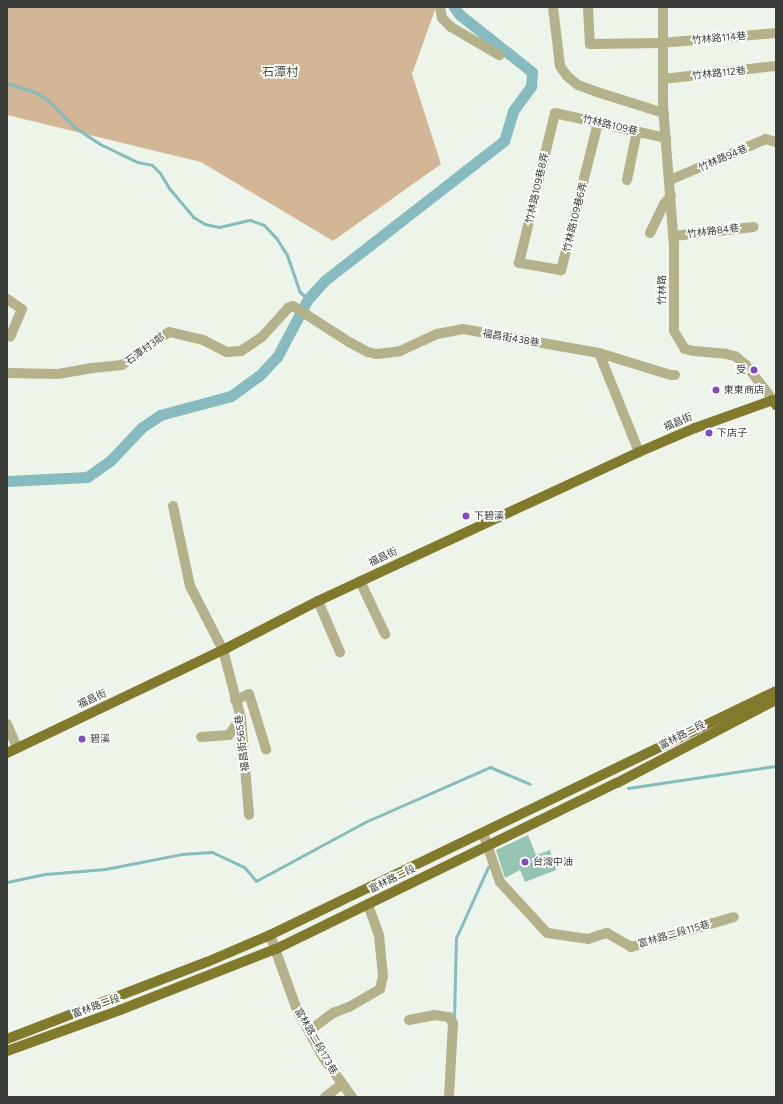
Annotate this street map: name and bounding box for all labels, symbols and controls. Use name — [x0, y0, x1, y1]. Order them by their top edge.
street label: 竹林路114巷 — [691, 30, 747, 46]
street label: 竹林路112巷 — [692, 64, 746, 82]
district label: 石潭村 — [262, 66, 298, 80]
street label: 竹林路109巷 — [581, 113, 639, 137]
street label: 竹林路94巷 — [697, 142, 749, 174]
street label: 竹林路109巷8弄 — [523, 151, 551, 225]
street label: 竹林路109巷6弄 — [560, 181, 590, 253]
street label: 竹林路84巷 — [686, 222, 740, 240]
street label: 竹林路 — [656, 275, 668, 305]
street label: 福昌街438巷 — [482, 327, 540, 349]
street label: 石潭村3鄰 — [123, 331, 167, 367]
place label: 受 — [736, 364, 746, 376]
marker: 受 — [749, 365, 759, 375]
place label: 東東商店 — [724, 384, 764, 396]
marker: 東東商店 — [711, 385, 721, 395]
street label: 福昌街 — [662, 411, 694, 433]
place label: 下店子 — [717, 427, 747, 439]
marker: 下店子 — [704, 428, 714, 438]
place label: 下碧溪 — [474, 510, 504, 522]
marker: 下碧溪 — [461, 511, 471, 521]
street label: 福昌街 — [367, 545, 399, 569]
street label: 福昌街 — [76, 687, 108, 711]
street label: 福昌街565巷 — [233, 714, 251, 772]
street label: 富林路二段 — [657, 718, 707, 752]
place label: 碧溪 — [90, 733, 110, 745]
marker: 碧溪 — [77, 734, 87, 744]
place label: 台灣中油 — [533, 856, 573, 868]
marker: 台灣中油 — [520, 857, 530, 867]
street label: 富林路二段 — [367, 863, 417, 895]
street label: 富林路二段115巷 — [637, 918, 711, 950]
street label: 富林路二段 — [70, 992, 122, 1020]
street label: 富林路二段173巷 — [292, 1006, 340, 1076]

